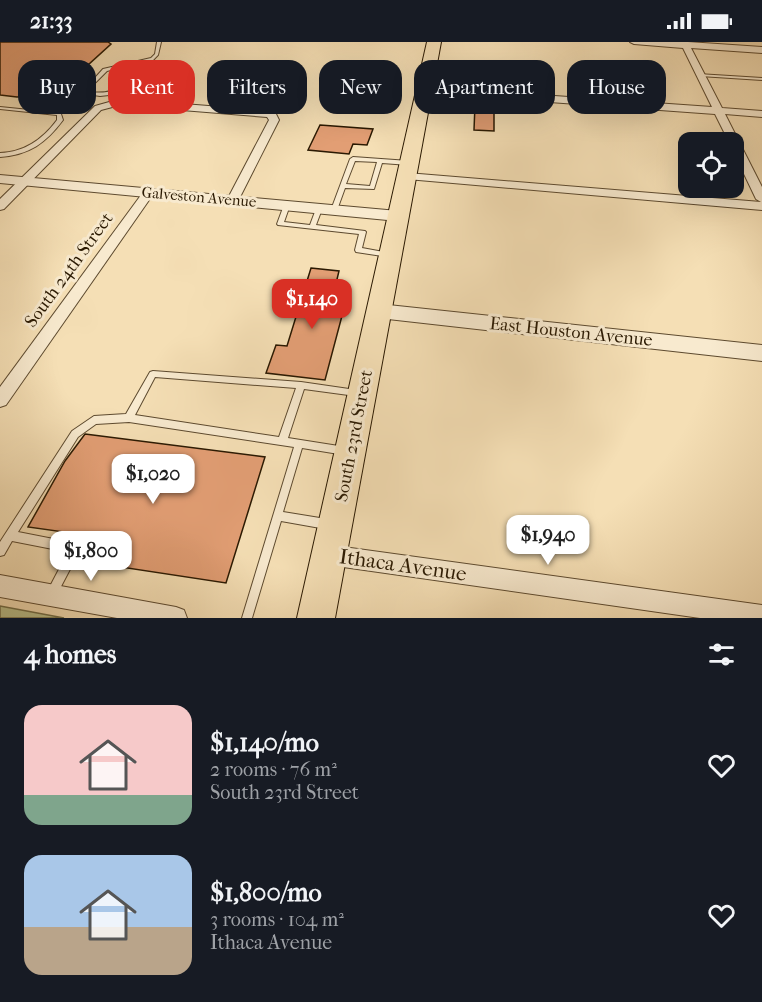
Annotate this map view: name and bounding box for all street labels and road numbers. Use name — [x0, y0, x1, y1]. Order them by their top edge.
street label: Galveston Avenue — [141, 183, 258, 211]
street label: South 24th Street — [20, 208, 118, 331]
street label: East Houston Avenue — [488, 313, 654, 351]
street label: South 23rd Street — [331, 368, 377, 504]
street label: Ithaca Avenue — [338, 544, 468, 586]

